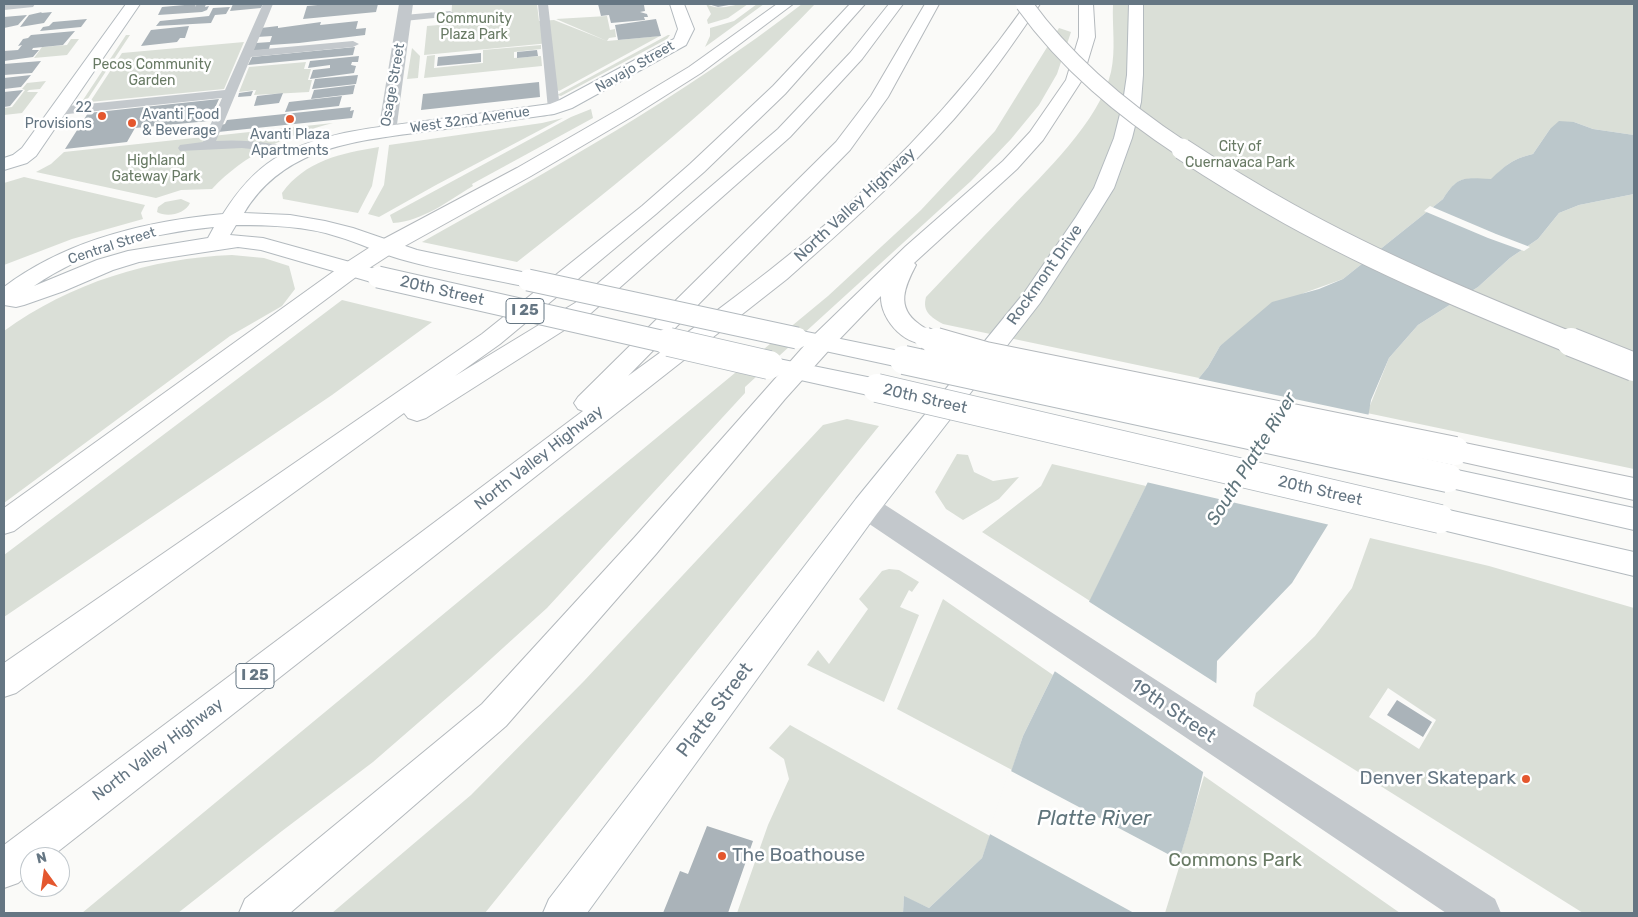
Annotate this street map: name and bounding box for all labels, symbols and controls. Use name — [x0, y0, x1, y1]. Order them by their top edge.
park label: Community Plaza Park — [436, 11, 512, 44]
street label: Navajo Street — [593, 38, 677, 96]
street label: Osage Street — [377, 42, 409, 128]
park label: Pecos Community Garden — [93, 57, 211, 90]
place label: 22 Provisions — [25, 100, 92, 132]
street label: West 32nd Avenue — [409, 103, 531, 137]
place label: Avanti Food & Beverage — [142, 107, 219, 140]
marker: 22 Provisions — [96, 110, 108, 122]
marker: Avanti Plaza Apartments — [284, 113, 296, 125]
marker: Avanti Food & Beverage — [126, 117, 138, 129]
place label: Avanti Plaza Apartments — [250, 127, 330, 160]
park label: City of Cuernavaca Park — [1185, 139, 1295, 172]
street label: North Valley Highway — [791, 144, 919, 266]
park label: Highland Gateway Park — [111, 153, 201, 186]
street label: Rockmont Drive — [1003, 221, 1087, 329]
street label: Central Street — [66, 224, 158, 268]
street label: 20th Street — [398, 272, 486, 310]
road number: I 25 — [506, 298, 544, 324]
street label: 20th Street — [881, 380, 969, 418]
water label: South Platte River — [1203, 389, 1301, 529]
street label: North Valley Highway — [471, 402, 607, 514]
street label: 20th Street — [1276, 472, 1364, 510]
street label: Platte Street — [672, 658, 758, 762]
road number: I 25 — [236, 664, 274, 688]
street label: 19th Street — [1126, 674, 1220, 748]
street label: North Valley Highway — [89, 695, 227, 805]
place label: Denver Skatepark — [1360, 768, 1516, 790]
marker: Denver Skatepark — [1520, 773, 1532, 785]
water label: Platte River — [1037, 806, 1151, 832]
place label: The Boathouse — [732, 845, 865, 867]
north arrow — [20, 847, 70, 897]
text: N — [35, 848, 48, 867]
marker: The Boathouse — [716, 850, 728, 862]
park label: Commons Park — [1168, 850, 1302, 872]

